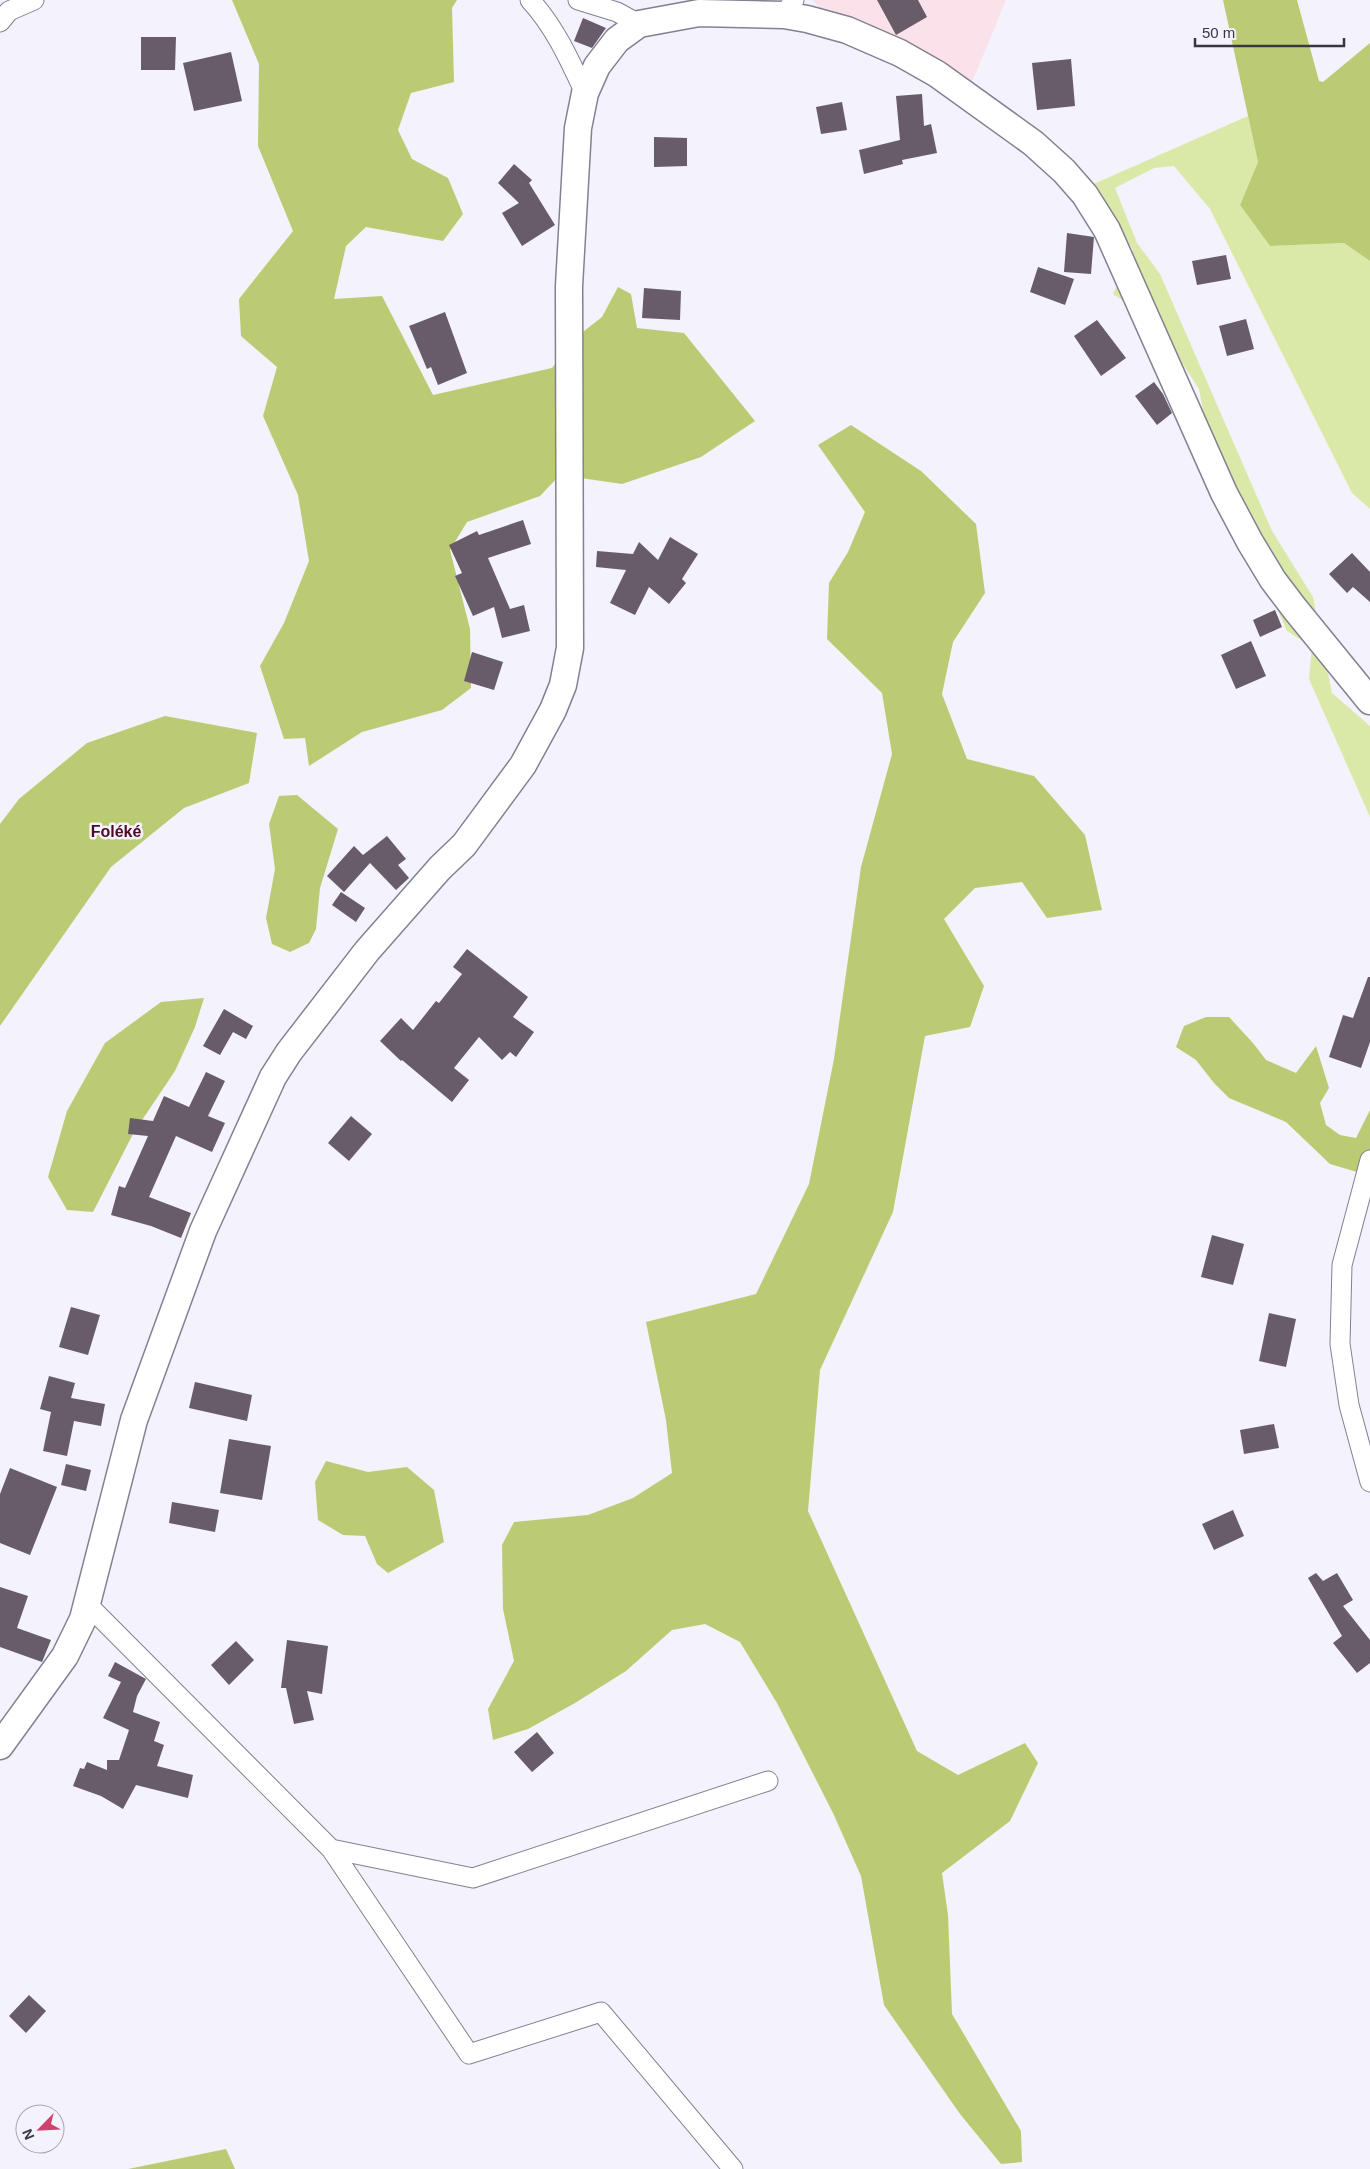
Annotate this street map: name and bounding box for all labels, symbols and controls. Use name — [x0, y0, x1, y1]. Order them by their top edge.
scale bar — [1195, 15, 1344, 47]
text: 50 m — [1202, 24, 1235, 41]
district label: Foléké — [91, 823, 141, 840]
north arrow — [15, 2104, 65, 2154]
text: N — [19, 2126, 37, 2142]

